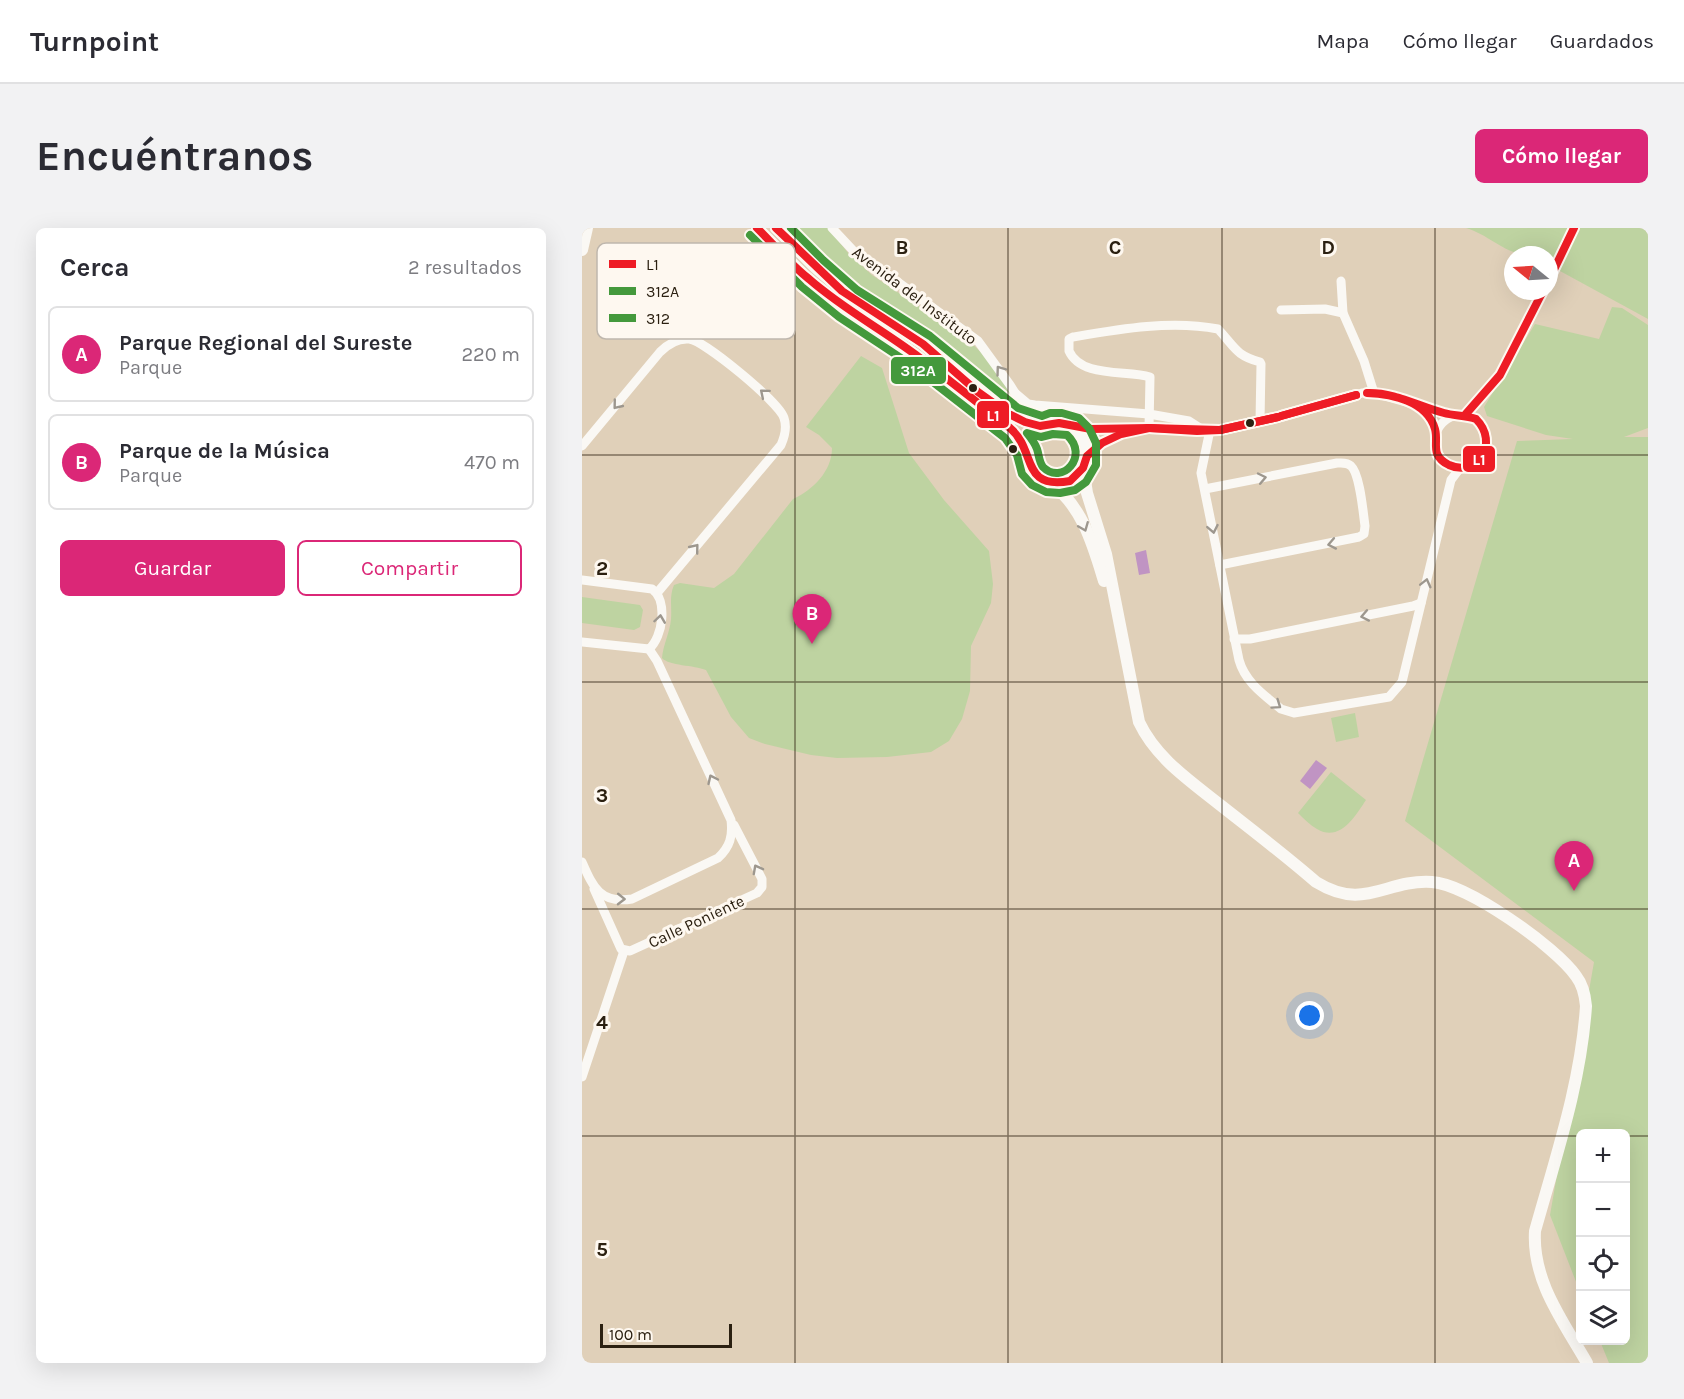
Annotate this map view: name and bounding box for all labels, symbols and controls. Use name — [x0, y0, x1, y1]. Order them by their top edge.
text: Turnpoint — [30, 25, 159, 58]
text: Mapa — [1316, 29, 1370, 53]
text: Cómo llegar — [1403, 29, 1517, 53]
text: Guardados — [1550, 29, 1654, 53]
button: Cómo llegar — [1475, 129, 1648, 183]
text: Encuéntranos — [36, 131, 314, 181]
text: B — [896, 236, 908, 259]
text: C — [1109, 236, 1121, 259]
text: D — [1321, 236, 1335, 259]
street label: Avenida del Instituto — [849, 242, 981, 349]
legend — [597, 243, 795, 339]
north arrow — [1504, 246, 1558, 300]
text: Cerca — [60, 252, 129, 283]
text: L1 — [646, 255, 659, 274]
text: 2 resultados — [408, 256, 522, 279]
text: 312A — [646, 282, 679, 301]
text: 312 — [646, 309, 670, 328]
text: Parque Regional del Sureste — [119, 330, 412, 356]
text: A — [75, 343, 88, 366]
text: 220 m — [461, 343, 520, 366]
text: Parque — [119, 356, 182, 379]
line badge: 312A — [890, 356, 947, 385]
text: 312A — [900, 361, 936, 380]
one-way arrow — [996, 366, 1007, 377]
unlabelled marker — [967, 382, 979, 394]
one-way arrow — [759, 390, 770, 401]
one-way arrow — [613, 398, 624, 409]
line badge: L1 — [976, 400, 1010, 429]
text: L1 — [986, 406, 1000, 425]
unlabelled marker — [1244, 417, 1256, 429]
text: Parque de la Música — [119, 438, 330, 464]
unlabelled marker — [1007, 443, 1019, 455]
line badge: L1 — [1462, 445, 1496, 473]
text: L1 — [1472, 450, 1486, 469]
text: B — [75, 451, 88, 474]
text: 470 m — [464, 451, 520, 474]
text: Parque — [119, 464, 182, 487]
one-way arrow — [1257, 472, 1267, 485]
one-way arrow — [1077, 521, 1089, 532]
one-way arrow — [1206, 524, 1219, 534]
one-way arrow — [1328, 537, 1338, 550]
button: Guardar — [60, 540, 285, 596]
button: Compartir — [297, 540, 522, 596]
one-way arrow — [687, 544, 698, 555]
text: 2 — [596, 557, 608, 580]
one-way arrow — [1419, 578, 1432, 588]
pin: B — [792, 594, 832, 644]
one-way arrow — [1360, 609, 1370, 622]
one-way arrow — [654, 615, 666, 624]
one-way arrow — [1271, 698, 1282, 709]
one-way arrow — [707, 774, 719, 785]
text: 3 — [596, 784, 608, 807]
pin: A — [1554, 842, 1594, 891]
one-way arrow — [753, 865, 764, 876]
street label: Calle Poniente — [645, 891, 747, 952]
one-way arrow — [616, 893, 625, 905]
your location — [1295, 1001, 1324, 1030]
text: 4 — [596, 1011, 608, 1034]
map controls — [1576, 1129, 1630, 1345]
button: + — [1576, 1129, 1630, 1183]
button: − — [1576, 1183, 1630, 1237]
button: locate — [1576, 1237, 1630, 1291]
text: 5 — [596, 1238, 608, 1261]
button: layers — [1576, 1291, 1630, 1345]
scale bar — [600, 1321, 732, 1348]
text: 100 m — [609, 1325, 652, 1344]

